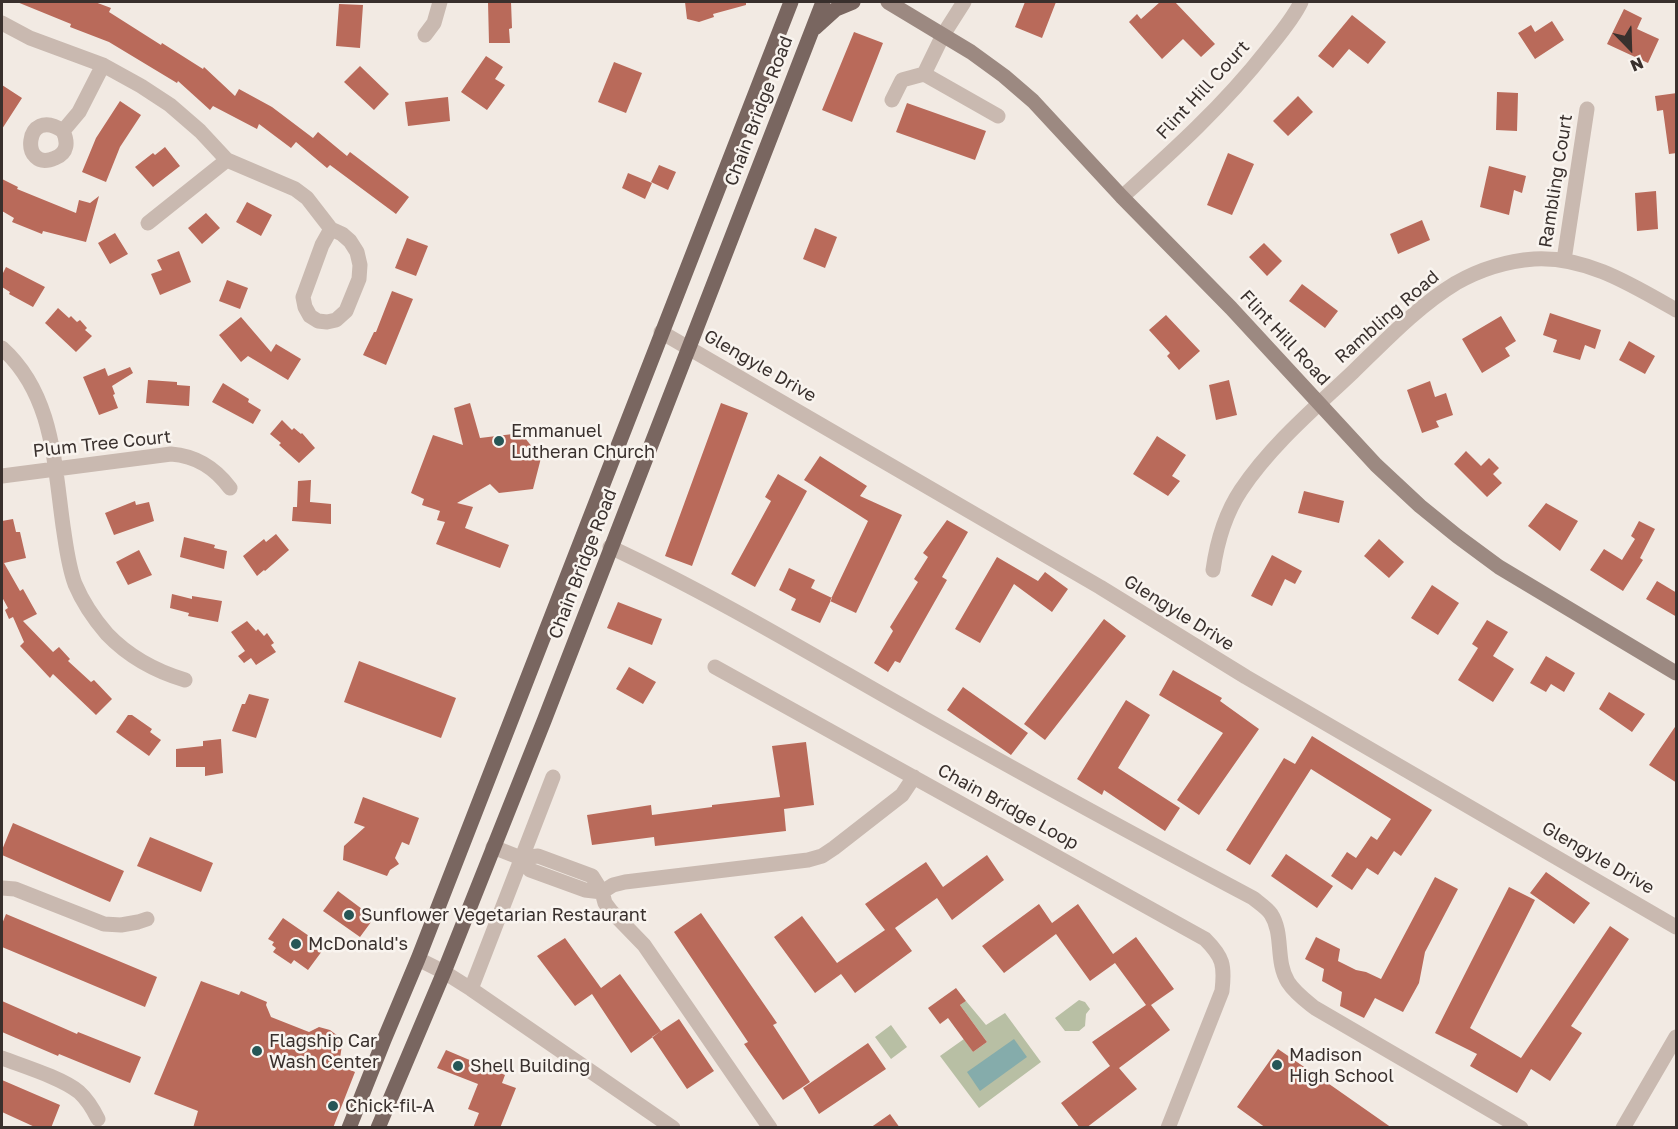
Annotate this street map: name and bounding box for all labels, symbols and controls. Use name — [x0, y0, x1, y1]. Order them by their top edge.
north arrow — [1600, 18, 1660, 78]
street label: Chain Bridge Road — [720, 33, 798, 189]
street label: Flint Hill Court — [1152, 36, 1254, 144]
text: N — [1628, 53, 1647, 76]
street label: Rambling Court — [1535, 113, 1577, 249]
street label: Rambling Road — [1331, 266, 1443, 368]
street label: Flint Hill Road — [1235, 286, 1335, 390]
street label: Glengyle Drive — [700, 325, 820, 407]
place label: Emmanuel Lutheran Church — [511, 420, 655, 462]
street label: Plum Tree Court — [32, 426, 172, 462]
marker: Emmanuel Lutheran Church — [492, 434, 506, 448]
street label: Chain Bridge Road — [544, 486, 622, 642]
street label: Glengyle Drive — [1120, 570, 1238, 656]
street label: Chain Bridge Loop — [934, 759, 1082, 855]
street label: Glengyle Drive — [1538, 817, 1658, 899]
place label: Sunflower Vegetarian Restaurant — [361, 904, 647, 926]
marker: Sunflower Vegetarian Restaurant — [342, 908, 356, 922]
place label: McDonald's — [308, 933, 408, 955]
marker: McDonald's — [289, 937, 303, 951]
place label: Flagship Car Wash Center — [269, 1030, 379, 1072]
marker: Flagship Car Wash Center — [250, 1044, 264, 1058]
place label: Madison High School — [1289, 1044, 1394, 1086]
place label: Shell Building — [470, 1055, 590, 1077]
marker: Madison High School — [1270, 1058, 1284, 1072]
marker: Shell Building — [451, 1059, 465, 1073]
place label: Chick-fil-A — [345, 1095, 435, 1117]
marker: Chick-fil-A — [326, 1099, 340, 1113]

